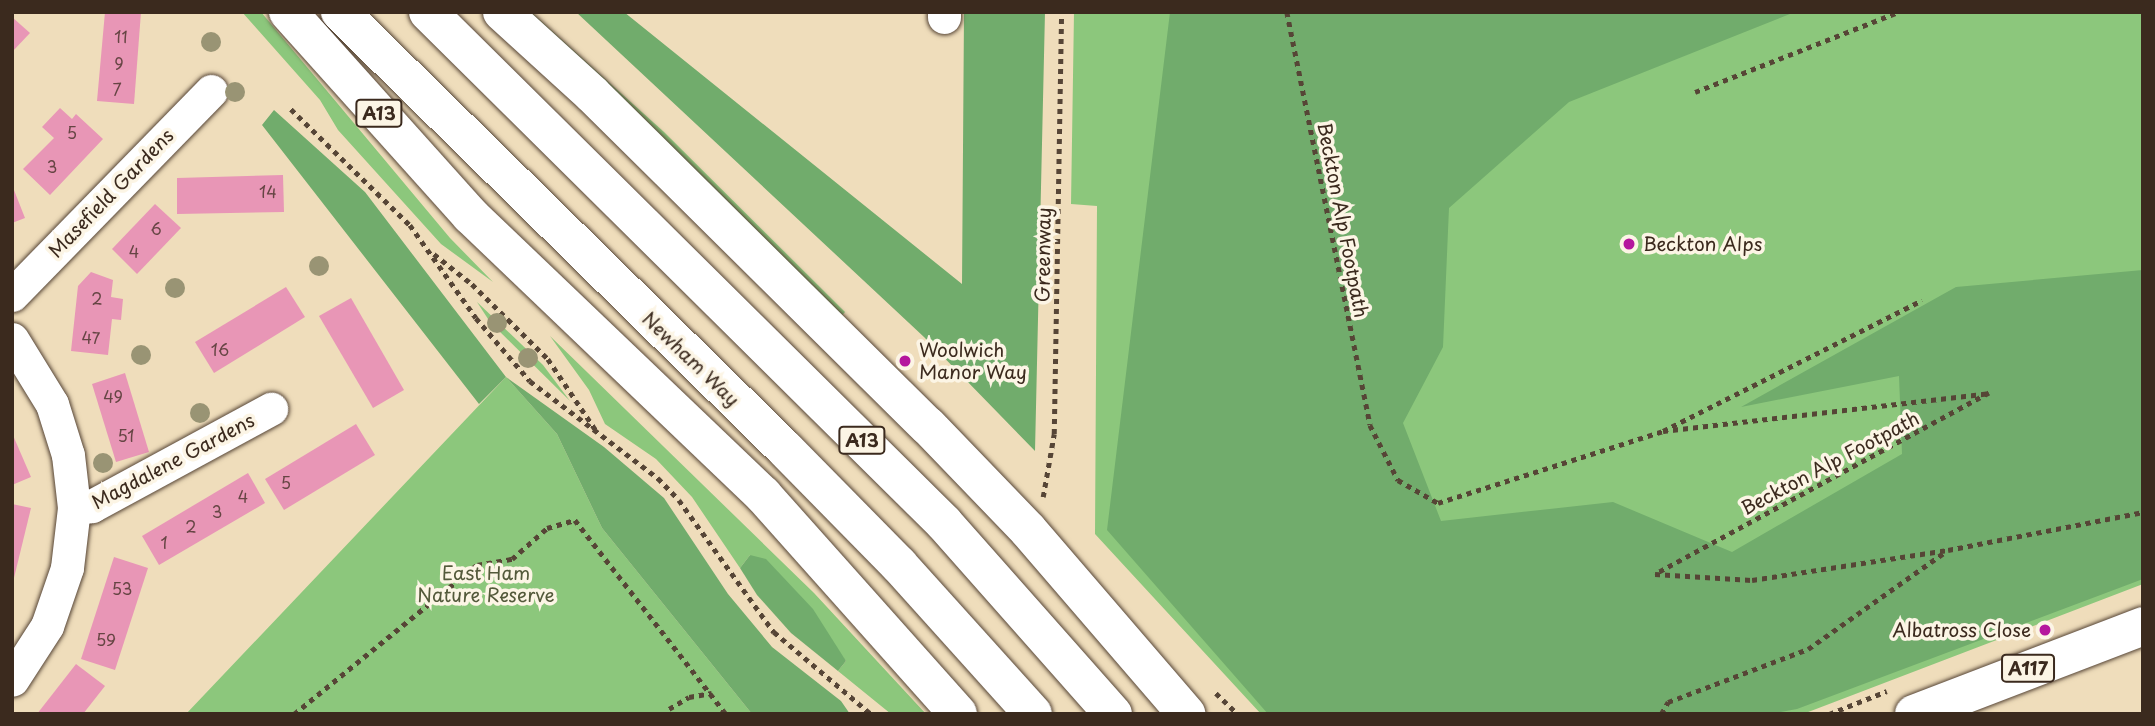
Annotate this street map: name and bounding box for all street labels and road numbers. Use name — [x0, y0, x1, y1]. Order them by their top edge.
road number: A13 — [354, 98, 404, 128]
street label: Beckton Alp Footpath — [1313, 121, 1373, 319]
street label: Masefield Gardens — [45, 125, 177, 261]
street label: Greenway — [1031, 207, 1055, 303]
street label: Newham Way — [638, 307, 744, 411]
street label: Beckton Alp Footpath — [1737, 407, 1923, 519]
street label: Magdalene Gardens — [88, 408, 258, 514]
road number: A13 — [838, 426, 886, 454]
road number: A117 — [2000, 654, 2056, 682]

